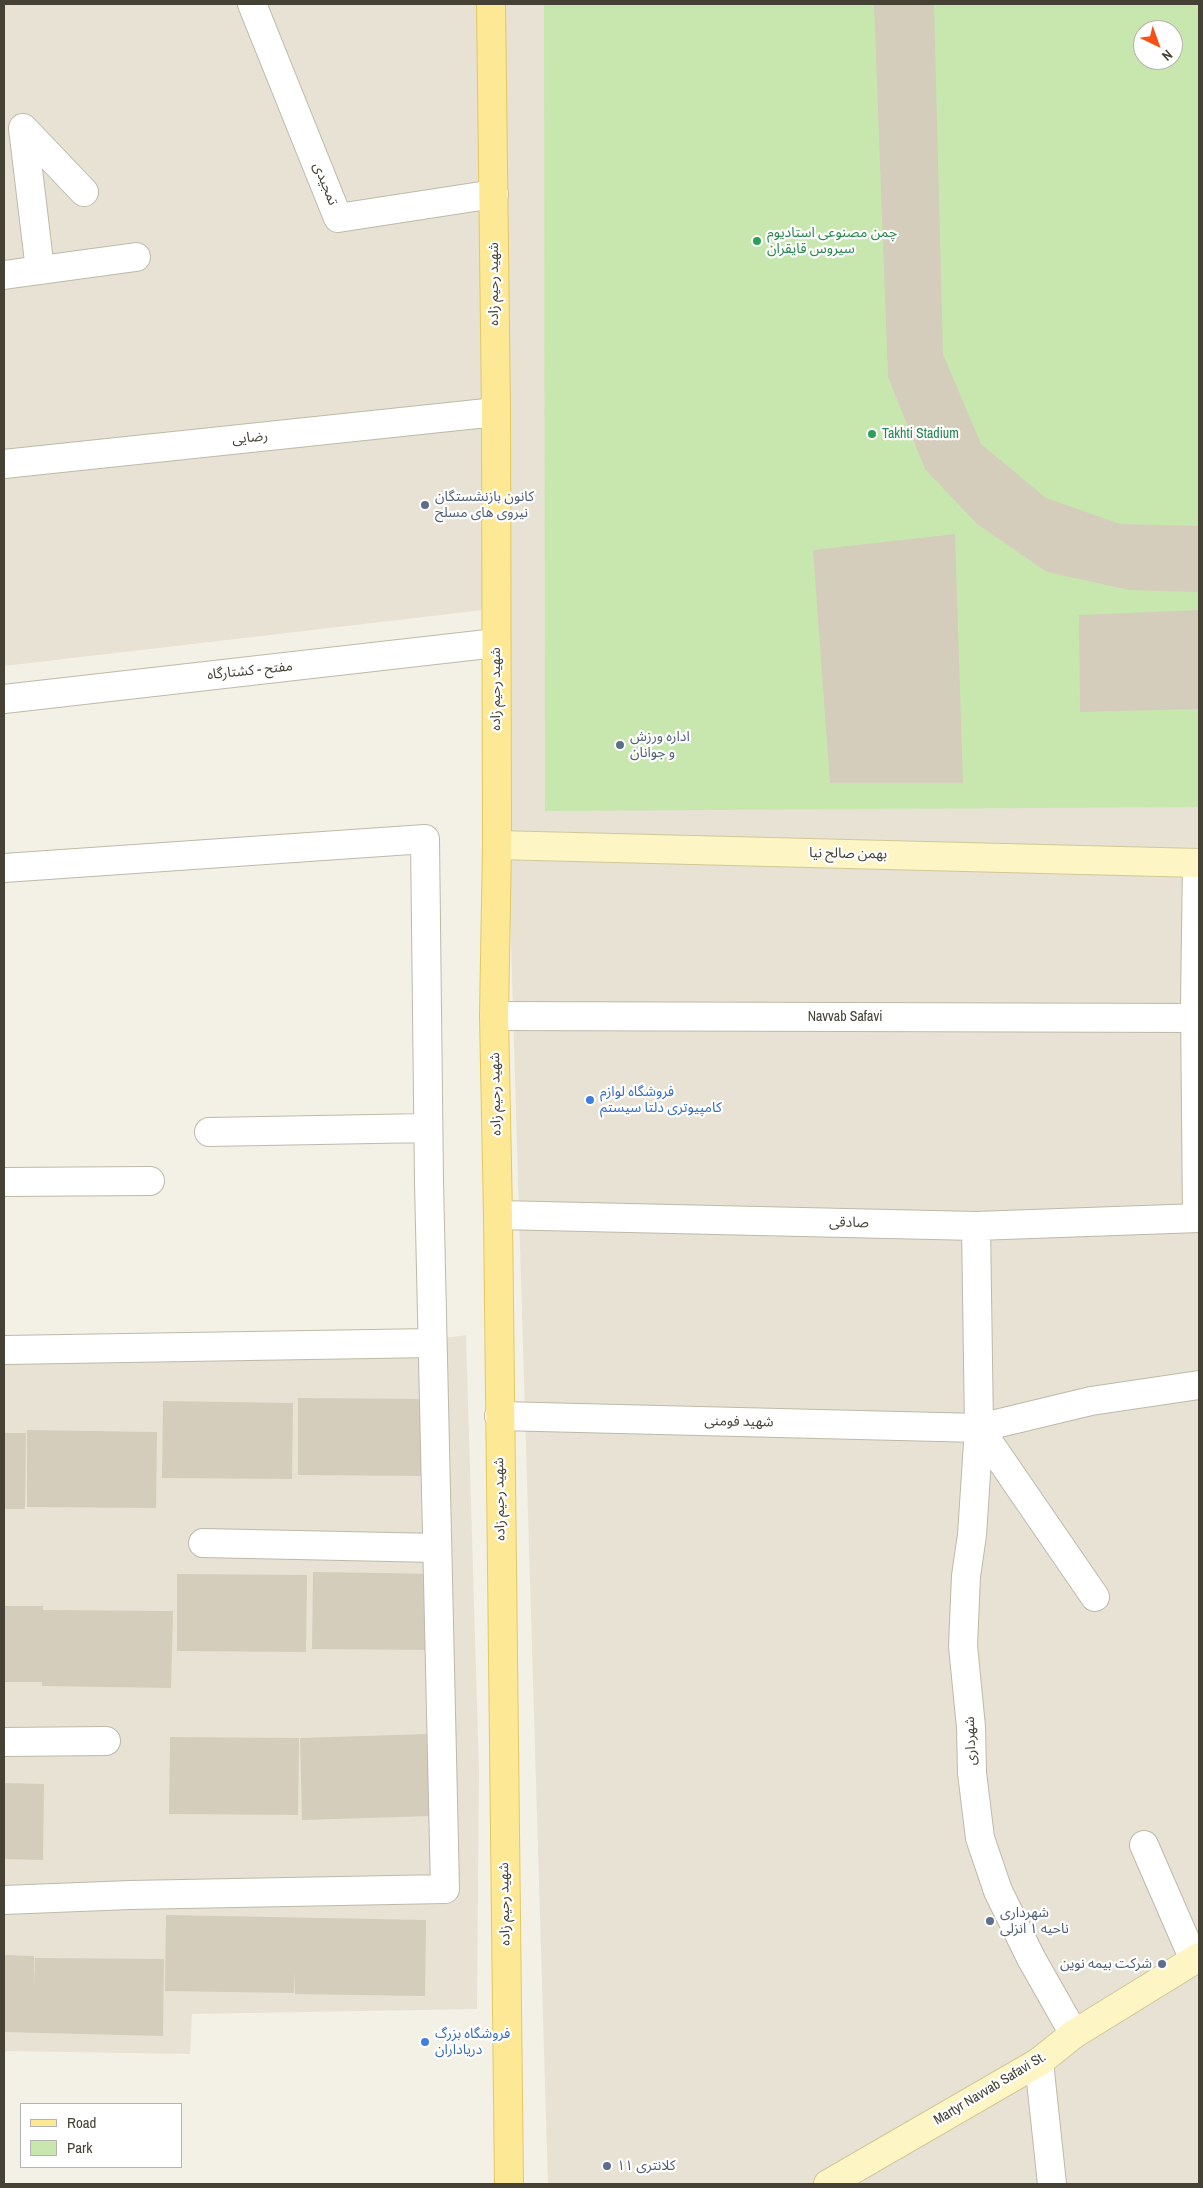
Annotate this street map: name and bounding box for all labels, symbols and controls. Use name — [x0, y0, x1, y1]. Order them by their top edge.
north arrow — [1133, 20, 1183, 70]
text: N — [1158, 46, 1176, 65]
street label: تمجیدی — [309, 160, 341, 208]
place label: چمن مصنوعی استادیوم سیروس قایقران — [767, 225, 897, 258]
marker: چمن مصنوعی استادیوم سیروس قایقران — [751, 235, 763, 247]
street label: شهید رحیم زاده — [486, 242, 502, 326]
place label: Takhti Stadium — [882, 426, 959, 442]
street label: رضایی — [231, 428, 269, 448]
marker: Takhti Stadium — [866, 428, 878, 440]
place label: کانون بازنشستگان نیروی های مسلح — [435, 489, 534, 522]
marker: کانون بازنشستگان نیروی های مسلح — [419, 499, 431, 511]
street label: شهید رحیم زاده — [488, 647, 504, 731]
street label: مفتح - کشتارگاه — [206, 658, 294, 684]
place label: اداره ورزش و جوانان — [630, 729, 690, 762]
marker: اداره ورزش و جوانان — [614, 739, 626, 751]
street label: بهمن صالح نیا — [809, 845, 887, 863]
street label: Navvab Safavi — [808, 1009, 882, 1025]
street label: شهید رحیم زاده — [487, 1052, 505, 1136]
place label: فروشگاه لوازم کامپیوتری دلتا سیستم — [600, 1084, 722, 1116]
marker: فروشگاه لوازم کامپیوتری دلتا سیستم — [584, 1094, 596, 1106]
street label: صادقی — [829, 1214, 869, 1232]
street label: شهید فومنی — [704, 1413, 774, 1431]
street label: شهید رحیم زاده — [491, 1457, 509, 1541]
street label: شهرداری — [962, 1716, 980, 1766]
street label: شهید رحیم زاده — [496, 1862, 514, 1946]
place label: شهرداری ناحیه ۱ انزلی — [1000, 1905, 1069, 1938]
marker: شهرداری ناحیه ۱ انزلی — [984, 1915, 996, 1927]
place label: شرکت بیمه نوین — [1060, 1956, 1152, 1972]
marker: شرکت بیمه نوین — [1156, 1958, 1168, 1970]
place label: فروشگاه بزرگ دریاداران — [435, 2026, 510, 2058]
marker: فروشگاه بزرگ دریاداران — [419, 2036, 431, 2048]
street label: Martyr Navvab Safavi St. — [931, 2049, 1049, 2129]
legend — [20, 2103, 182, 2168]
text: Road — [67, 2112, 96, 2133]
text: Park — [67, 2137, 92, 2158]
place label: کلانتری ۱۱ — [617, 2158, 676, 2174]
marker: کلانتری ۱۱ — [601, 2160, 613, 2172]

